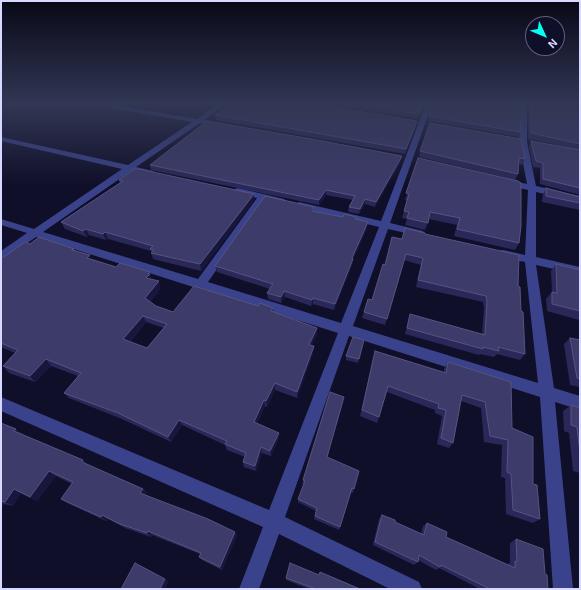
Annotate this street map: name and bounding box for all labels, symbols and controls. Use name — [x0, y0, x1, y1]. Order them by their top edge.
north arrow — [525, 16, 565, 56]
text: N — [546, 37, 561, 51]

